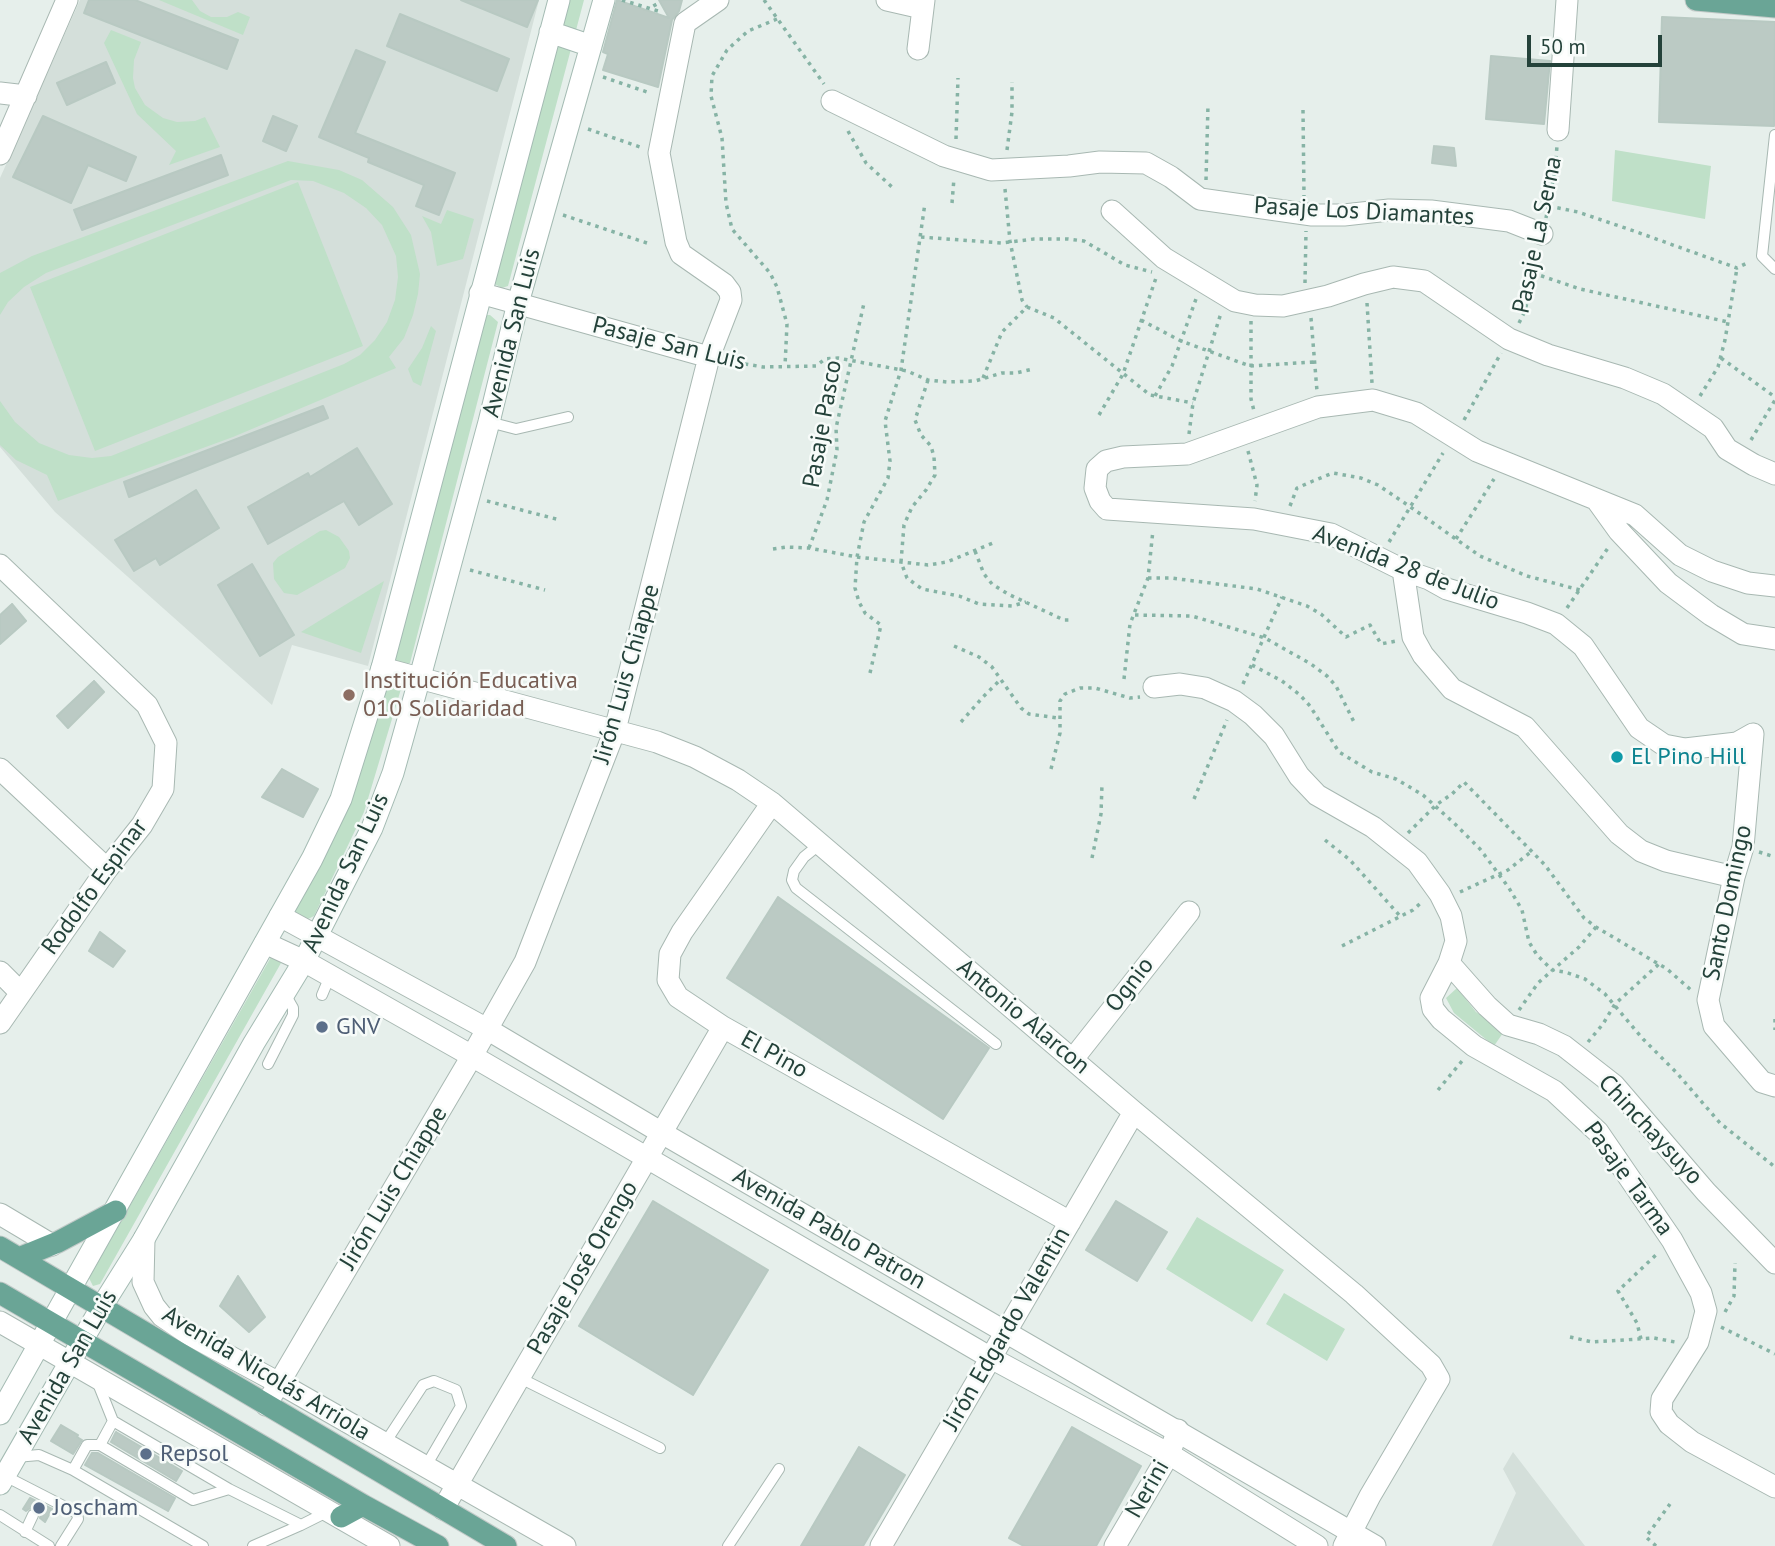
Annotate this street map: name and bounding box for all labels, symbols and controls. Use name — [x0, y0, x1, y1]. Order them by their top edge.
scale bar — [1530, 21, 1665, 65]
text: 50 m — [1540, 33, 1586, 60]
street label: Pasaje La Serna — [1507, 154, 1569, 316]
street label: Pasaje Los Diamantes — [1253, 192, 1475, 232]
street label: Avenida San Luis — [477, 246, 547, 420]
street label: Pasaje San Luis — [589, 311, 749, 377]
street label: Pasaje Pasco — [798, 358, 848, 490]
street label: Avenida 28 de Julio — [1309, 519, 1503, 617]
street label: Jirón Luis Chiappe — [588, 581, 666, 767]
place label: Institución Educativa 010 Solidaridad — [363, 667, 578, 723]
marker: Institución Educativa 010 Solidaridad — [341, 687, 357, 703]
place label: El Pino Hill — [1631, 743, 1746, 771]
marker: El Pino Hill — [1609, 749, 1625, 765]
street label: Avenida San Luis — [296, 788, 396, 958]
street label: Rodolfo Espinar — [36, 813, 154, 961]
street label: Santo Domingo — [1697, 823, 1759, 983]
street label: Ognio — [1100, 952, 1160, 1018]
street label: Antonio Alarcon — [951, 953, 1095, 1081]
place label: GNV — [336, 1013, 380, 1041]
marker: GNV — [314, 1019, 330, 1035]
street label: El Pino — [735, 1025, 813, 1085]
street label: Chinchaysuyo — [1592, 1069, 1708, 1191]
street label: Jirón Luis Chiappe — [334, 1101, 454, 1275]
street label: Pasaje Tarma — [1577, 1116, 1679, 1242]
street label: Avenida Pablo Patron — [727, 1162, 931, 1296]
street label: Pasaje José Orengo — [522, 1176, 644, 1360]
street label: Jirón Edgardo Valentin — [937, 1223, 1077, 1435]
street label: Avenida San Luis — [12, 1285, 124, 1449]
street label: Avenida Nicolás Arriola — [157, 1301, 375, 1447]
place label: Repsol — [160, 1440, 228, 1468]
marker: Repsol — [138, 1446, 154, 1462]
street label: Nerini — [1120, 1455, 1176, 1523]
place label: Joscham — [53, 1494, 138, 1522]
marker: Joscham — [31, 1500, 47, 1516]

